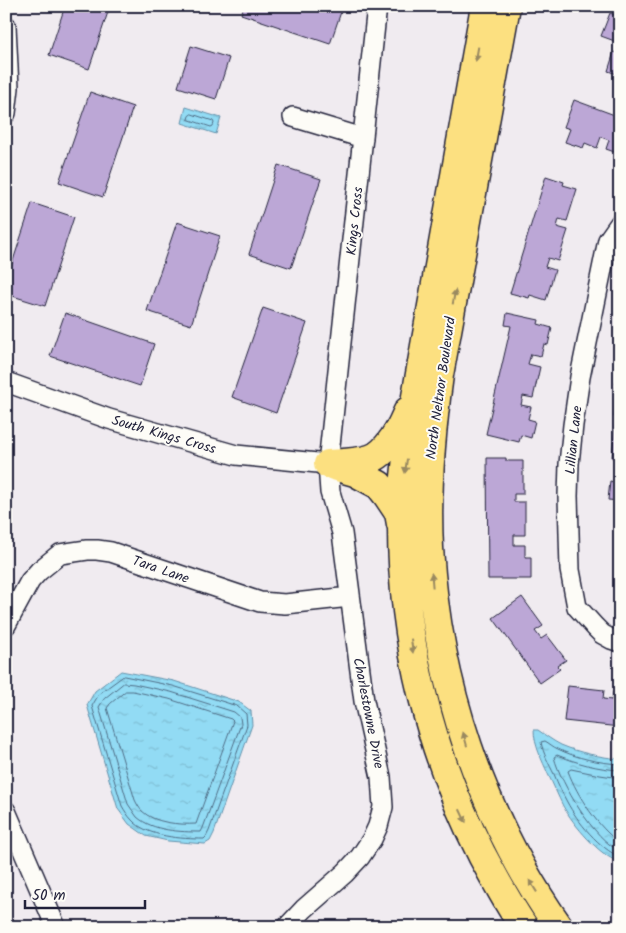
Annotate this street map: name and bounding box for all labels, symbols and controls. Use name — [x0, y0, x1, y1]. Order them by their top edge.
one-way arrow — [472, 47, 480, 63]
street label: Kings Cross — [340, 186, 370, 256]
one-way arrow — [450, 289, 458, 305]
street label: North Neltnor Boulevard — [420, 315, 462, 461]
street label: Lillian Lane — [559, 404, 589, 475]
street label: South Kings Cross — [109, 410, 219, 460]
one-way arrow — [401, 459, 409, 475]
street label: Tara Lane — [129, 550, 193, 590]
one-way arrow — [428, 572, 436, 588]
one-way arrow — [408, 638, 416, 654]
street label: Charlestowne Drive — [346, 656, 390, 771]
one-way arrow — [461, 731, 469, 746]
one-way arrow — [460, 809, 468, 823]
scale bar — [25, 878, 145, 910]
one-way arrow — [528, 879, 537, 892]
text: 50 m — [32, 884, 66, 908]

